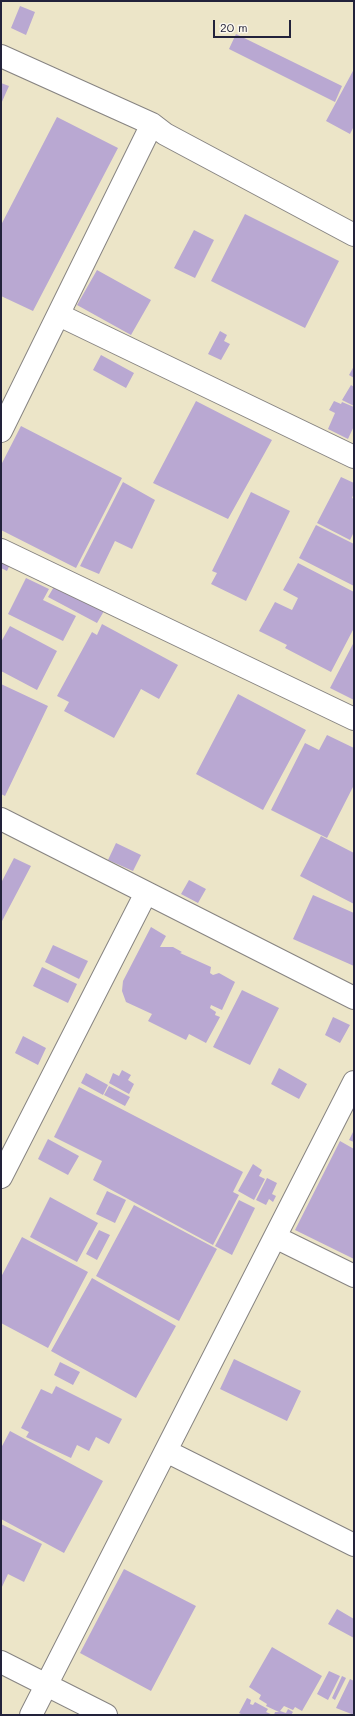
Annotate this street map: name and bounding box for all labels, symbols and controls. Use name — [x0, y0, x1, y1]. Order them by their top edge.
scale bar — [215, 12, 293, 38]
text: 20 m — [220, 19, 248, 35]

